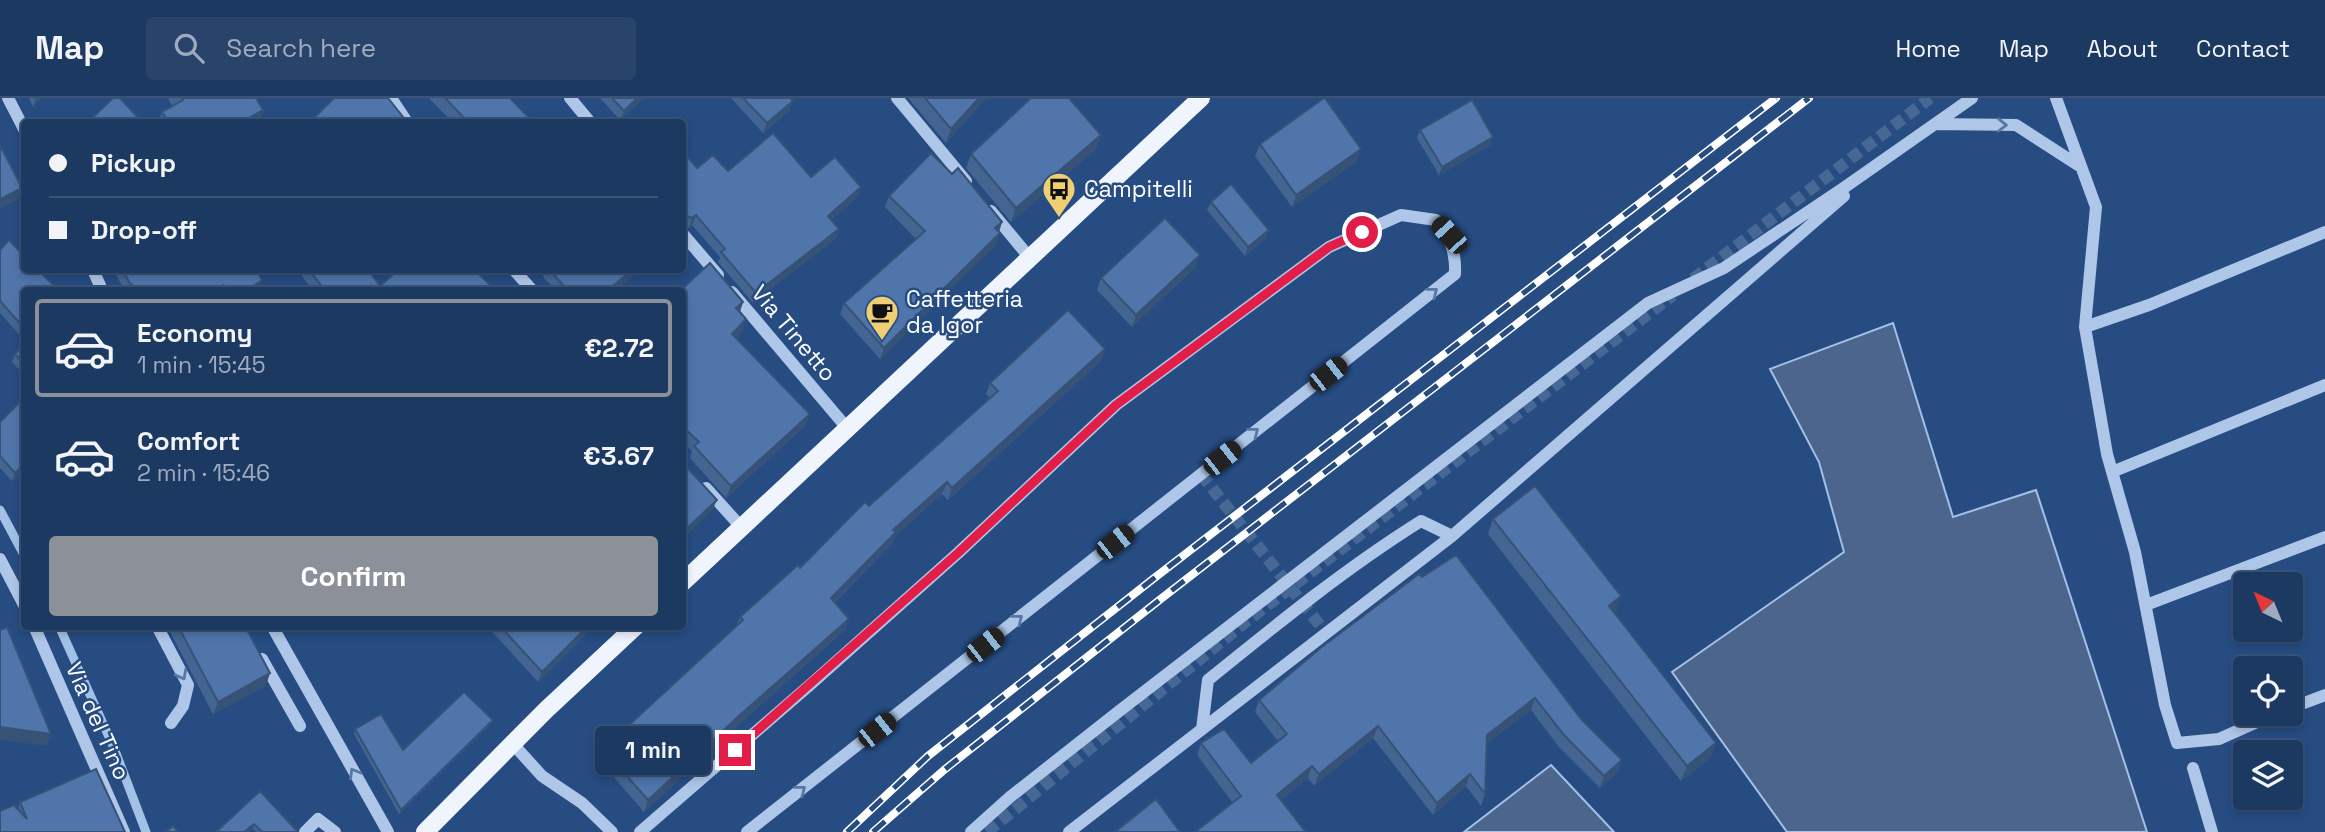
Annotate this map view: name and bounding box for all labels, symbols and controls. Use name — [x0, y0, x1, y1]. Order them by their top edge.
search box — [146, 17, 636, 80]
text: Map — [35, 27, 104, 69]
icon: search — [170, 29, 208, 67]
text: Search here — [226, 31, 376, 65]
text: Home — [1895, 33, 1961, 64]
text: Map — [1999, 33, 2049, 64]
text: About — [2087, 33, 2158, 64]
text: Contact — [2196, 33, 2290, 64]
one-way arrow — [1998, 117, 2008, 133]
text: Pickup — [91, 146, 176, 180]
bus stop icon: Campitelli — [1040, 170, 1078, 219]
place label: Campitelli — [1084, 174, 1193, 204]
car — [1428, 212, 1471, 258]
text: Drop-off — [91, 213, 197, 247]
route start — [1346, 216, 1378, 248]
street label: Via Tinetto — [745, 278, 843, 388]
place label: Caffetteria da Igor — [906, 284, 1023, 340]
one-way arrow — [1426, 287, 1438, 300]
cafe icon: Caffetteria da Igor — [863, 293, 901, 342]
text: Economy — [137, 316, 253, 350]
icon: car — [53, 317, 116, 380]
text: €2.72 — [584, 331, 654, 365]
text: 1 min · 15:45 — [137, 350, 266, 380]
car — [1305, 353, 1352, 395]
text: Comfort — [137, 424, 240, 458]
icon: car — [53, 425, 116, 488]
one-way arrow — [1247, 428, 1259, 441]
car — [1199, 437, 1246, 479]
text: €3.67 — [583, 439, 654, 473]
text: 2 min · 15:46 — [137, 458, 270, 488]
car — [1092, 521, 1139, 563]
button: Confirm — [49, 536, 658, 616]
north arrow — [2233, 572, 2303, 642]
map controls — [2233, 572, 2303, 810]
one-way arrow — [1010, 614, 1023, 627]
car — [962, 624, 1009, 666]
button: locate — [2233, 656, 2303, 726]
street label: Via del Tino — [59, 658, 137, 784]
one-way arrow — [174, 667, 188, 680]
car — [854, 709, 901, 751]
callout: 1 min — [595, 726, 710, 774]
route end — [719, 734, 751, 766]
text: 1 min — [625, 735, 681, 765]
button: layers — [2233, 740, 2303, 810]
one-way arrow — [349, 767, 362, 780]
one-way arrow — [793, 785, 805, 798]

